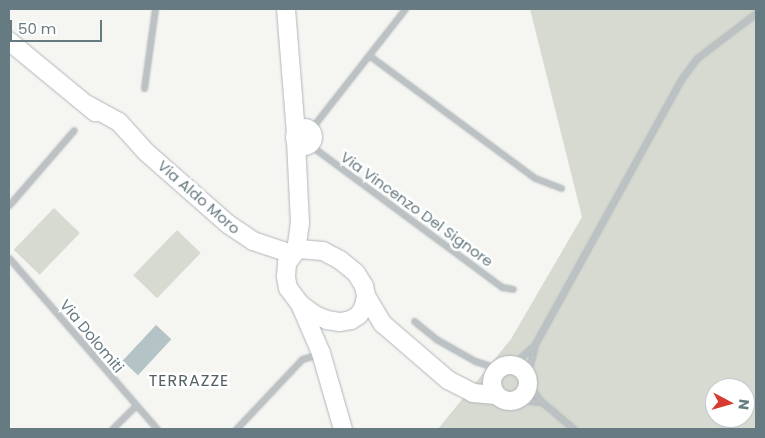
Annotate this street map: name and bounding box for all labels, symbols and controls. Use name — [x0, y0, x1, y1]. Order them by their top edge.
scale bar — [12, 10, 105, 42]
text: 50 m — [18, 18, 56, 39]
street label: Via Vincenzo Del Signore — [337, 148, 497, 270]
street label: Via Aldo Moro — [154, 156, 244, 238]
street label: Via Dolomiti — [56, 296, 128, 376]
district label: TERRAZZE — [148, 371, 230, 391]
north arrow — [705, 378, 755, 428]
text: N — [733, 398, 754, 411]

